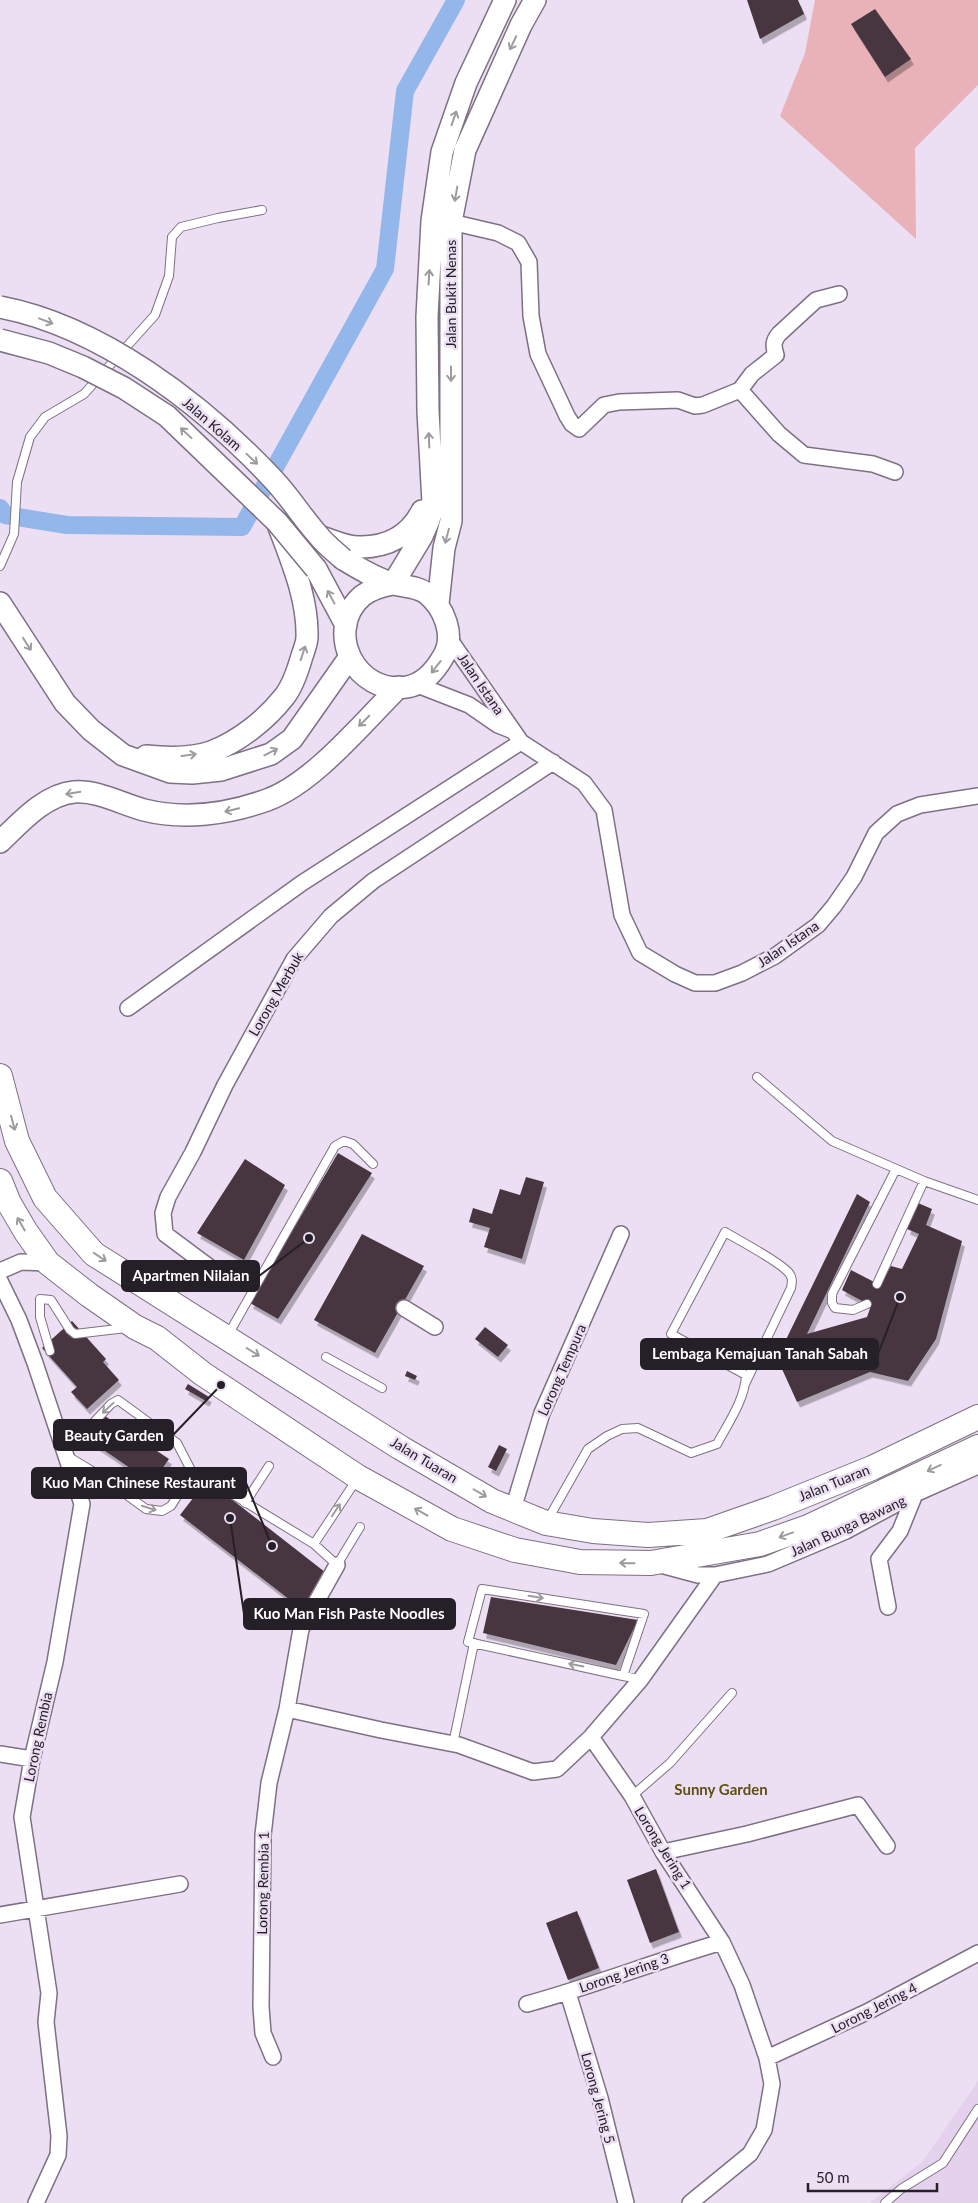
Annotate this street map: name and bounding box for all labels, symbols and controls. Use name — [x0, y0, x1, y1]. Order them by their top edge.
one-way arrow — [508, 35, 517, 50]
one-way arrow — [450, 110, 459, 126]
one-way arrow — [451, 186, 461, 202]
street label: Jalan Bukit Nenas — [442, 240, 459, 348]
one-way arrow — [424, 270, 433, 286]
one-way arrow — [38, 317, 54, 326]
one-way arrow — [446, 366, 456, 382]
street label: Jalan Kolam — [179, 393, 245, 454]
one-way arrow — [179, 427, 192, 439]
one-way arrow — [424, 432, 434, 448]
one-way arrow — [246, 453, 259, 465]
one-way arrow — [442, 528, 451, 544]
one-way arrow — [325, 590, 335, 605]
one-way arrow — [22, 636, 32, 650]
one-way arrow — [299, 645, 309, 661]
street label: Jalan Istana — [455, 650, 508, 718]
one-way arrow — [431, 660, 442, 673]
one-way arrow — [358, 715, 370, 728]
one-way arrow — [263, 747, 278, 757]
one-way arrow — [181, 750, 197, 760]
one-way arrow — [66, 789, 82, 799]
one-way arrow — [224, 806, 240, 815]
street label: Jalan Istana — [754, 917, 822, 970]
street label: Lorong Merbuk — [245, 948, 307, 1039]
one-way arrow — [8, 1115, 18, 1131]
one-way arrow — [16, 1216, 26, 1231]
one-way arrow — [93, 1252, 107, 1262]
callout: Apartmen Nilaian — [122, 1261, 259, 1291]
text: Apartmen Nilaian — [132, 1266, 249, 1284]
street label: Lorong Tempura — [534, 1321, 589, 1418]
callout: Lembaga Kemajuan Tanah Sabah — [641, 1339, 878, 1369]
text: Lembaga Kemajuan Tanah Sabah — [652, 1344, 868, 1362]
one-way arrow — [245, 1348, 259, 1358]
one-way arrow — [101, 1402, 114, 1414]
callout: Beauty Garden — [54, 1420, 173, 1450]
text: Beauty Garden — [64, 1426, 164, 1444]
street label: Jalan Tuaran — [388, 1433, 461, 1486]
street label: Jalan Tuaran — [796, 1461, 872, 1504]
one-way arrow — [927, 1464, 942, 1473]
callout: Kuo Man Chinese Restaurant — [32, 1468, 246, 1498]
text: Kuo Man Chinese Restaurant — [42, 1473, 236, 1491]
one-way arrow — [472, 1489, 486, 1499]
street label: Jalan Bunga Bawang — [787, 1491, 908, 1560]
one-way arrow — [141, 1503, 157, 1513]
one-way arrow — [331, 1503, 341, 1517]
one-way arrow — [414, 1506, 428, 1516]
one-way arrow — [779, 1531, 794, 1540]
one-way arrow — [619, 1558, 635, 1568]
one-way arrow — [528, 1592, 544, 1602]
callout: Kuo Man Fish Paste Noodles — [244, 1599, 455, 1629]
text: Kuo Man Fish Paste Noodles — [253, 1604, 445, 1622]
one-way arrow — [568, 1660, 584, 1669]
street label: Lorong Rembia — [20, 1690, 55, 1783]
district label: Sunny Garden — [674, 1780, 768, 1798]
street label: Lorong Jering 1 — [631, 1803, 696, 1892]
street label: Lorong Rembia 1 — [253, 1831, 272, 1935]
street label: Lorong Jering 3 — [577, 1949, 671, 1996]
street label: Lorong Jering 4 — [828, 1979, 919, 2036]
street label: Lorong Jering 5 — [578, 2050, 619, 2145]
scale bar — [808, 2160, 937, 2192]
text: 50 m — [816, 2168, 850, 2186]

